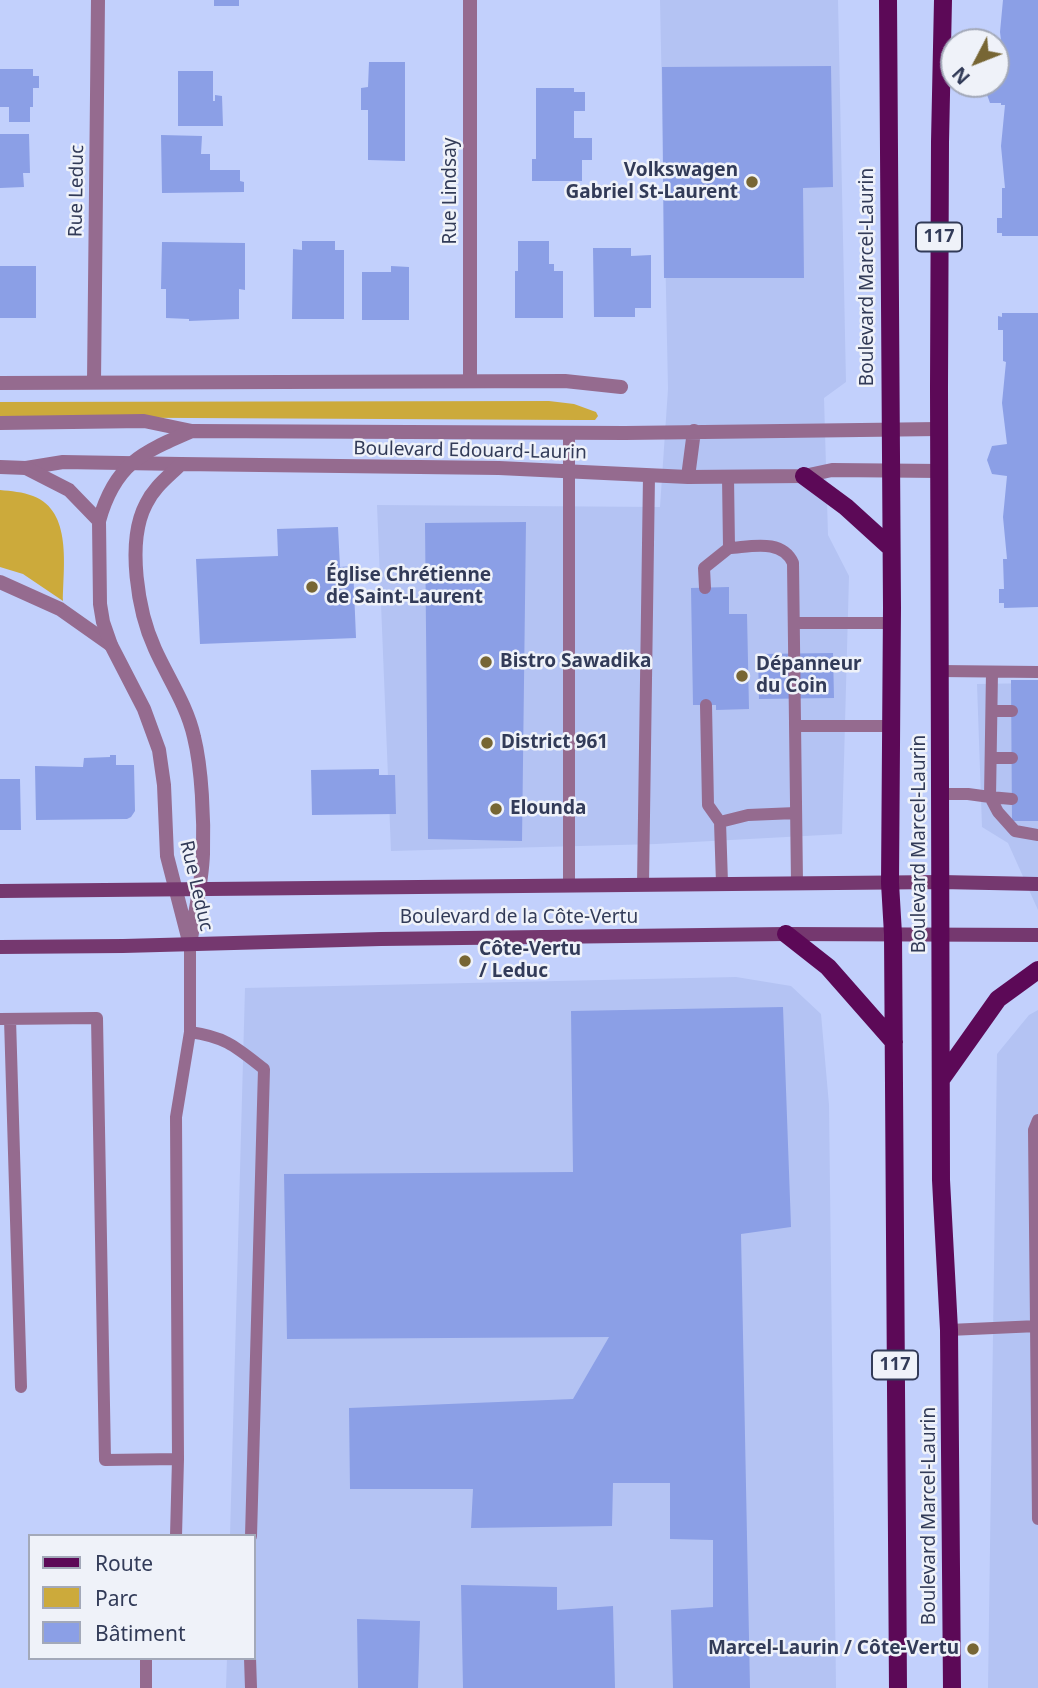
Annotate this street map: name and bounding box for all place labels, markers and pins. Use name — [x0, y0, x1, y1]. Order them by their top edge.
place label: Volkswagen Gabriel St-Laurent — [566, 160, 738, 204]
marker: Volkswagen Gabriel St-Laurent — [744, 174, 760, 190]
place label: Église Chrétienne de Saint-Laurent — [326, 565, 491, 609]
marker: Église Chrétienne de Saint-Laurent — [304, 579, 320, 595]
place label: Bistro Sawadika — [500, 651, 651, 673]
marker: Bistro Sawadika — [478, 654, 494, 670]
place label: Dépanneur du Coin — [756, 654, 862, 698]
marker: Dépanneur du Coin — [734, 668, 750, 684]
place label: District 961 — [501, 732, 608, 754]
marker: District 961 — [479, 735, 495, 751]
place label: Elounda — [510, 798, 586, 820]
marker: Elounda — [488, 801, 504, 817]
place label: Côte-Vertu / Leduc — [479, 939, 581, 983]
marker: Côte-Vertu / Leduc — [457, 953, 473, 969]
place label: Marcel-Laurin / Côte-Vertu — [708, 1638, 959, 1660]
marker: Marcel-Laurin / Côte-Vertu — [965, 1641, 981, 1657]

